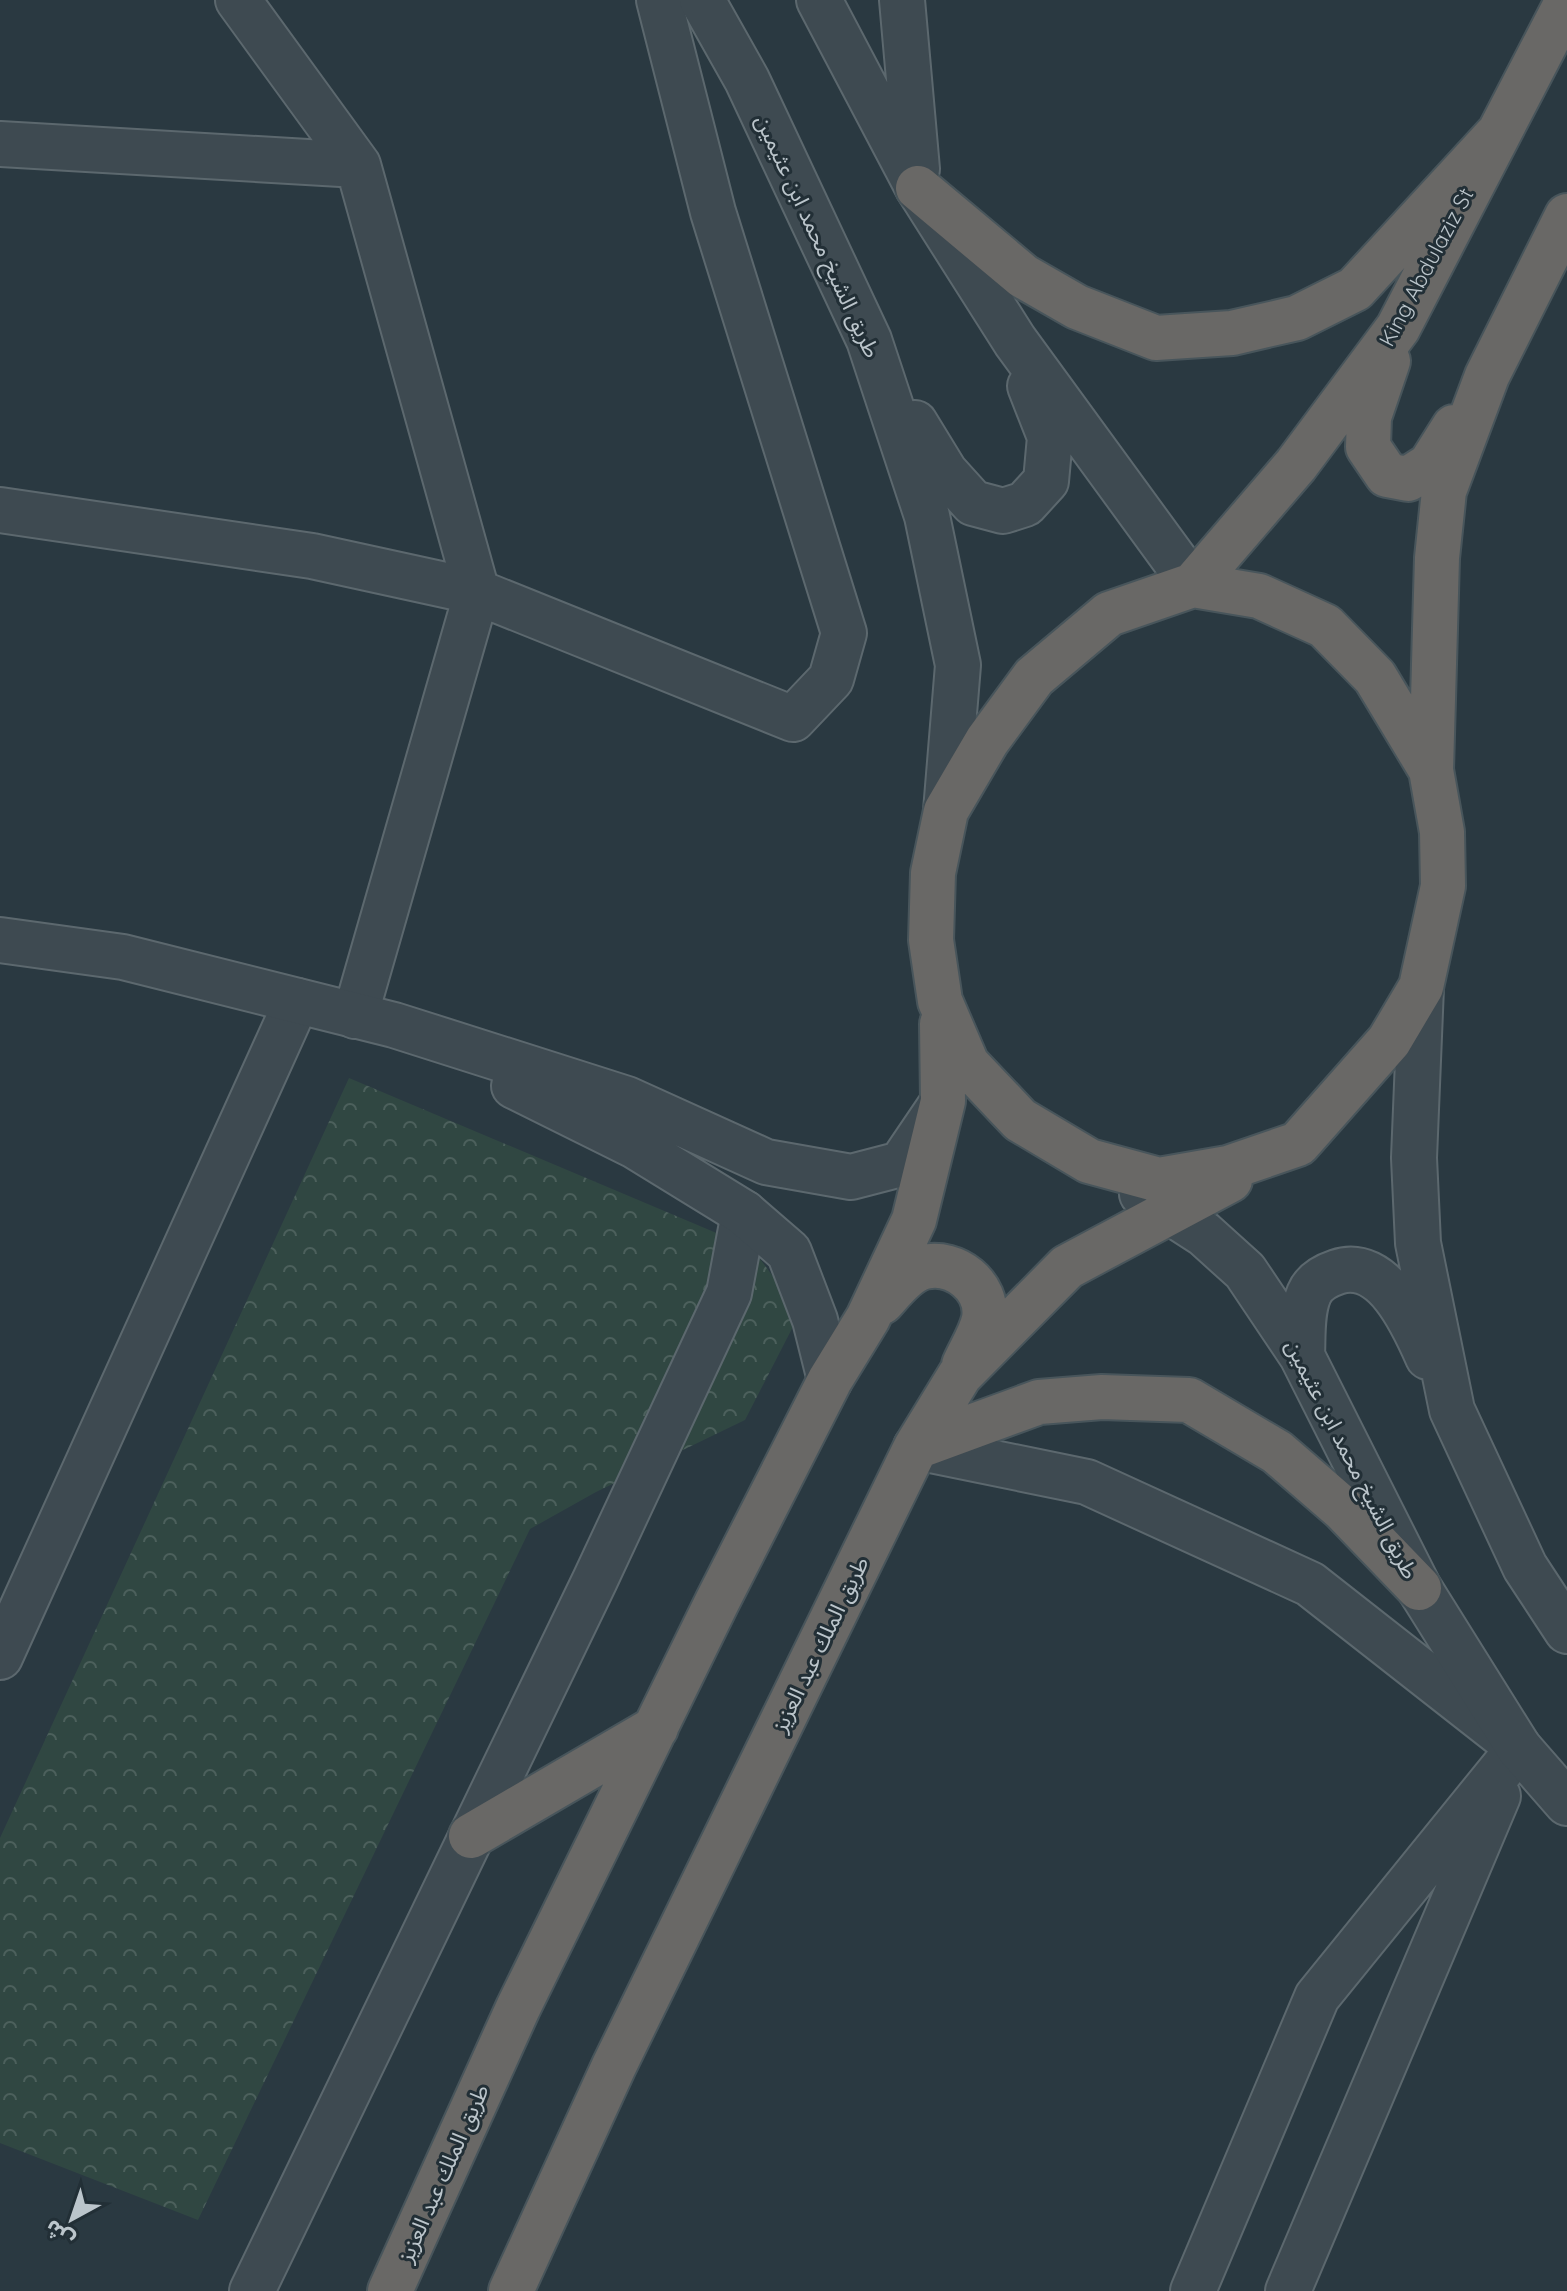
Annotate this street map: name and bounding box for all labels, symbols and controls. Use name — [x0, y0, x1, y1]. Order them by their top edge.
street label: طريق الشيخ محمد ابن عثيمين — [747, 110, 887, 363]
street label: King Abdulaziz St — [1372, 183, 1480, 351]
street label: طريق الشيخ محمد ابن عثيمين — [1277, 1335, 1425, 1585]
street label: طريق الملك عبد العزيز — [765, 1552, 875, 1737]
street label: طريق الملك عبد العزيز — [391, 2080, 495, 2267]
north arrow — [32, 2179, 112, 2259]
text: ش — [39, 2214, 80, 2255]

